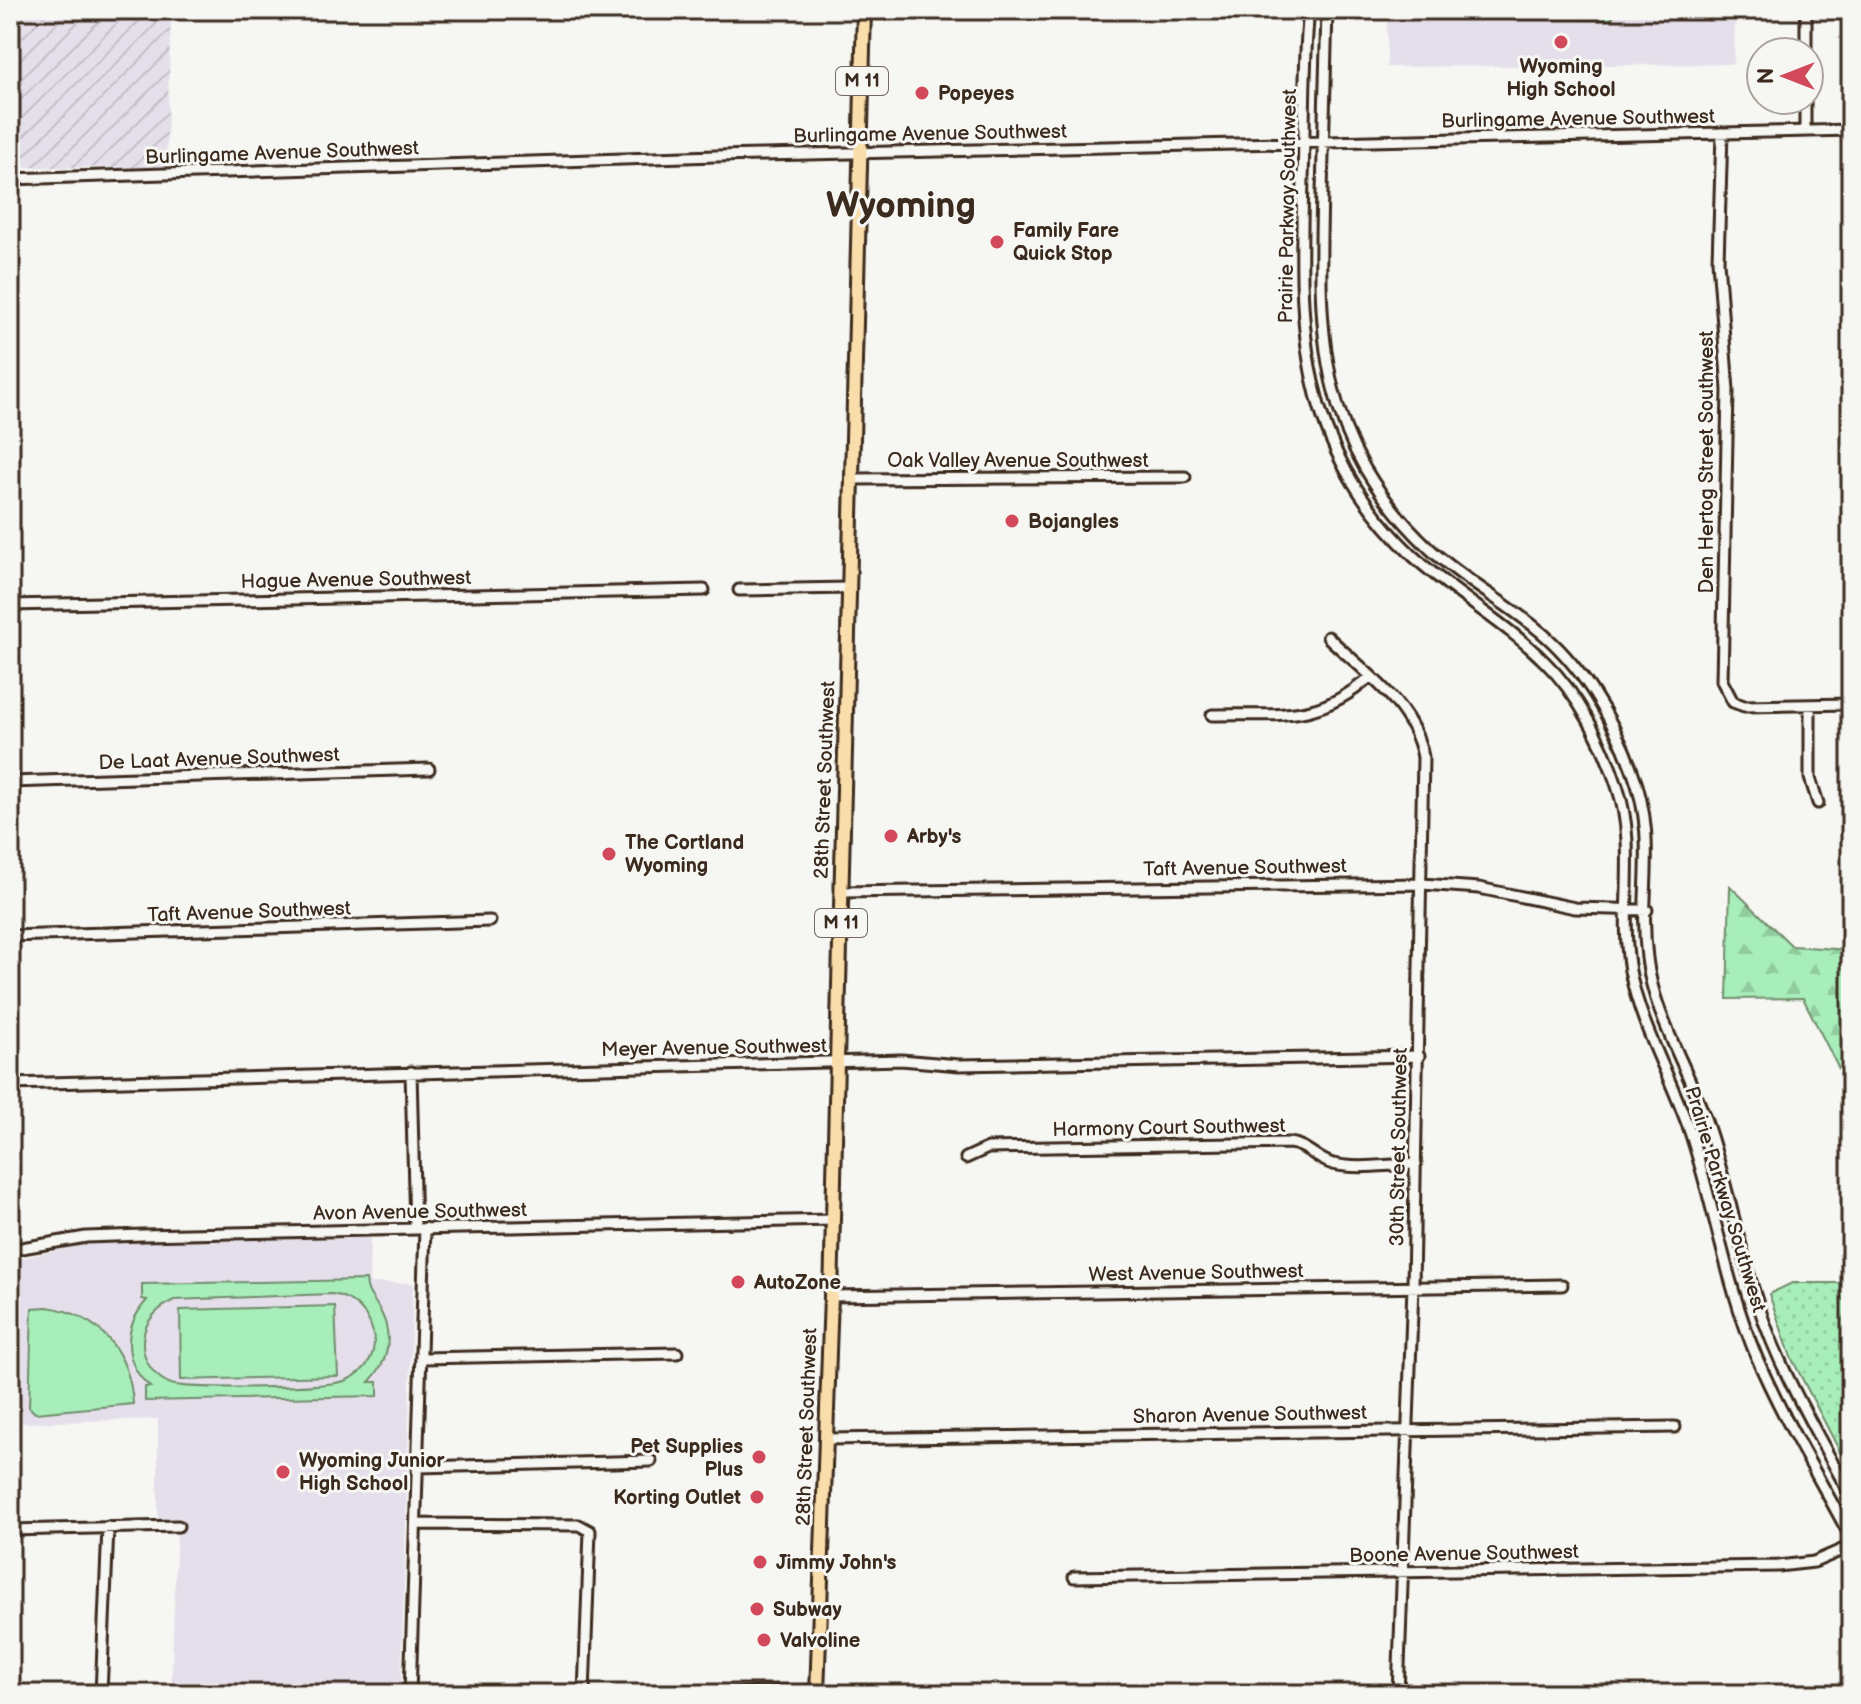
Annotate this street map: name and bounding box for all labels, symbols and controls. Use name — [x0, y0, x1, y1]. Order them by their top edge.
marker: Wyoming High School — [1552, 33, 1570, 51]
north arrow — [1745, 36, 1825, 116]
place label: Wyoming High School — [1506, 55, 1616, 102]
road number: M 11 — [836, 67, 888, 95]
text: N — [1753, 68, 1780, 84]
place label: Popeyes — [938, 82, 1014, 106]
marker: Popeyes — [913, 84, 931, 102]
street label: Prairie Parkway Southwest — [1274, 89, 1302, 324]
street label: Burlingame Avenue Southwest — [1441, 105, 1715, 133]
street label: Burlingame Avenue Southwest — [793, 120, 1067, 148]
street label: Burlingame Avenue Southwest — [145, 136, 419, 170]
district label: Wyoming — [826, 185, 976, 228]
place label: Family Fare Quick Stop — [1013, 219, 1119, 266]
marker: Family Fare Quick Stop — [988, 233, 1006, 251]
street label: Den Hertog Street Southwest — [1695, 331, 1719, 593]
street label: Oak Valley Avenue Southwest — [887, 449, 1149, 473]
place label: Bojangles — [1028, 510, 1119, 534]
marker: Bojangles — [1003, 512, 1021, 530]
street label: Hague Avenue Southwest — [241, 566, 472, 594]
street label: 28th Street Southwest — [810, 681, 840, 879]
street label: De Laat Avenue Southwest — [98, 743, 340, 775]
place label: Arby's — [906, 825, 961, 849]
marker: Arby's — [882, 827, 900, 845]
place label: The Cortland Wyoming — [625, 831, 744, 878]
marker: The Cortland Wyoming — [600, 845, 618, 863]
street label: Taft Avenue Southwest — [1143, 854, 1347, 882]
street label: Taft Avenue Southwest — [147, 896, 351, 928]
road number: M 11 — [815, 909, 867, 937]
street label: Meyer Avenue Southwest — [601, 1034, 827, 1062]
street label: 30th Street Southwest — [1385, 1047, 1413, 1247]
street label: Prairie Parkway Southwest — [1679, 1084, 1771, 1315]
street label: Harmony Court Southwest — [1052, 1114, 1286, 1142]
street label: Avon Avenue Southwest — [313, 1198, 527, 1226]
street label: West Avenue Southwest — [1088, 1259, 1304, 1287]
place label: AutoZone — [753, 1271, 841, 1295]
marker: AutoZone — [729, 1273, 747, 1291]
street label: 28th Street Southwest — [792, 1328, 822, 1526]
street label: Sharon Avenue Southwest — [1133, 1401, 1367, 1429]
place label: Pet Supplies Plus — [630, 1435, 743, 1482]
marker: Pet Supplies Plus — [750, 1448, 768, 1466]
place label: Wyoming Junior High School — [299, 1449, 446, 1496]
marker: Wyoming Junior High School — [274, 1463, 292, 1481]
place label: Korting Outlet — [613, 1486, 741, 1510]
marker: Korting Outlet — [748, 1488, 766, 1506]
street label: Boone Avenue Southwest — [1349, 1540, 1579, 1568]
place label: Jimmy John's — [776, 1551, 897, 1575]
marker: Jimmy John's — [751, 1553, 769, 1571]
place label: Subway — [773, 1598, 842, 1622]
marker: Subway — [748, 1600, 766, 1618]
place label: Valvoline — [780, 1629, 860, 1653]
marker: Valvoline — [755, 1631, 773, 1649]

